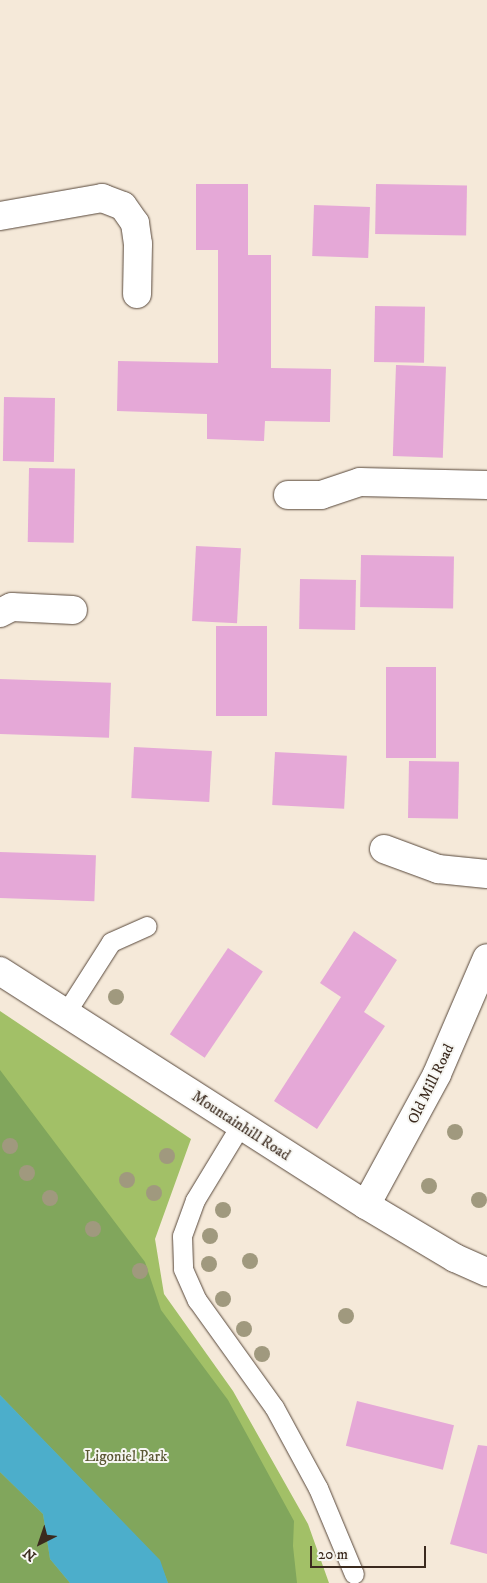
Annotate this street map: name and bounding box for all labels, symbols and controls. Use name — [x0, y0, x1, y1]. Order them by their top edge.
street label: Old Mill Road — [404, 1041, 458, 1127]
street label: Mountainhill Road — [188, 1087, 294, 1165]
park label: Ligoniel Park — [85, 1448, 167, 1466]
north arrow — [15, 1518, 65, 1568]
scale bar — [312, 1536, 428, 1568]
text: N — [20, 1544, 40, 1565]
text: 20 m — [318, 1545, 348, 1564]

